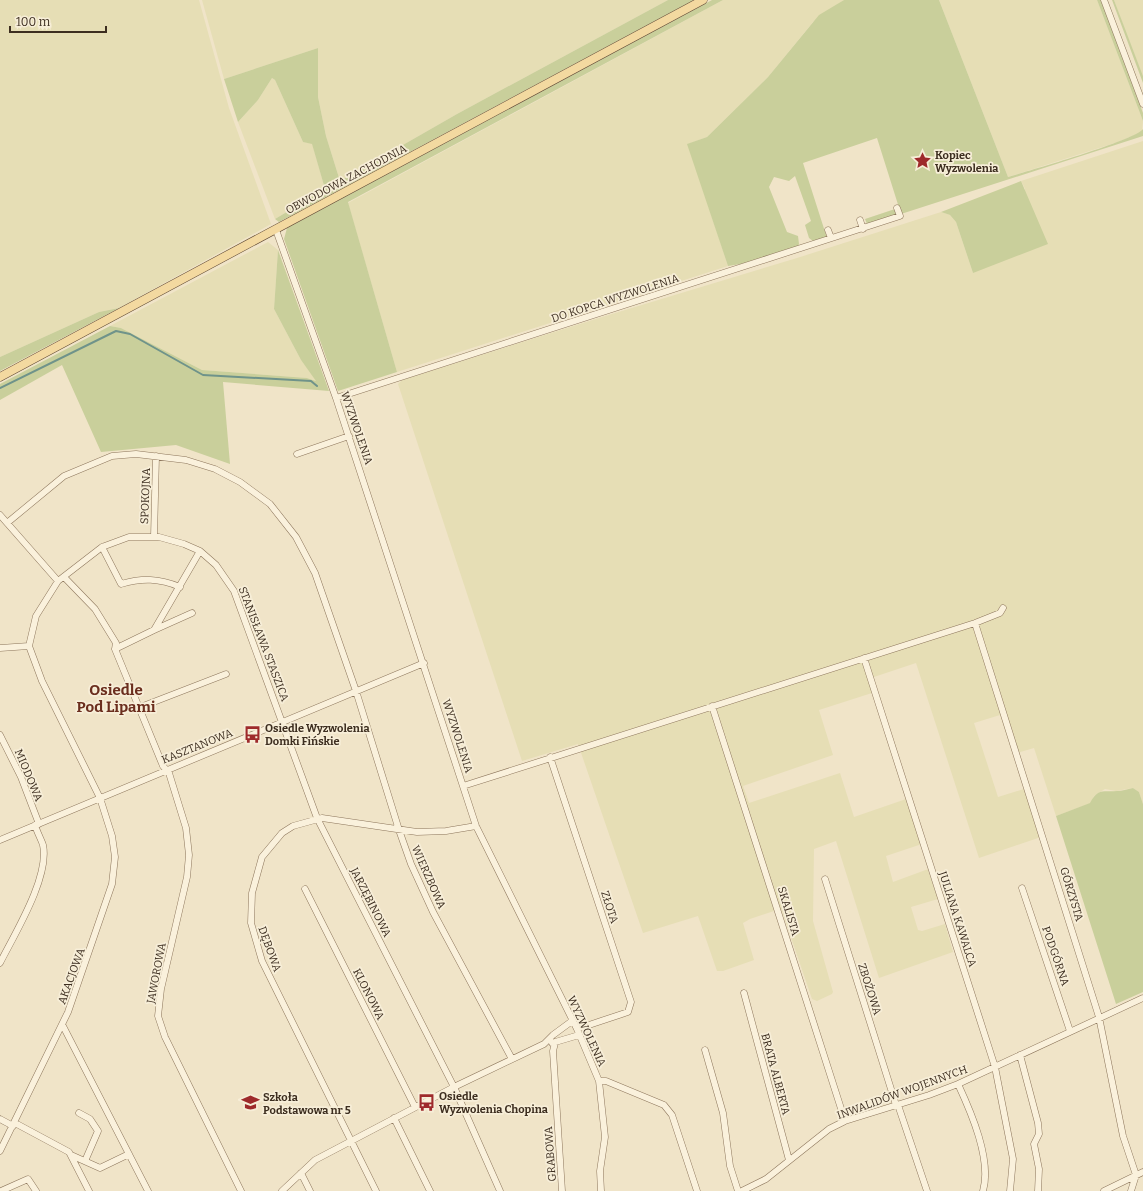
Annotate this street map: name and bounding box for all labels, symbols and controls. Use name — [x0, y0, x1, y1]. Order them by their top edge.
scale bar — [10, 8, 106, 34]
text: 100 m — [16, 15, 51, 29]
street label: OBWODOWA ZACHODNIA — [283, 142, 409, 217]
place label: Kopiec Wyzwolenia — [935, 149, 999, 175]
place icon: Kopiec Wyzwolenia — [912, 151, 932, 171]
street label: DO KOPCA WYZWOLENIA — [550, 272, 681, 325]
street label: WYZWOLENIA — [338, 390, 375, 467]
street label: SPOKOJNA — [138, 468, 153, 524]
street label: STANISŁAWA STASZICA — [236, 585, 292, 704]
district label: Osiedle Pod Lipami — [76, 681, 156, 716]
street label: WYZWOLENIA — [440, 698, 476, 775]
place label: Osiedle Wyzwolenia Domki Fińskie — [265, 722, 370, 748]
bus stop icon: Osiedle Wyzwolenia Domki Fińskie — [242, 724, 262, 744]
street label: KASZTANOWA — [160, 726, 235, 767]
street label: MIODOWA — [12, 747, 45, 803]
street label: WIERZBOWA — [409, 843, 448, 911]
street label: JARZĘBINOWA — [347, 864, 394, 939]
street label: GÓRZYSTA — [1057, 865, 1087, 923]
street label: JULIANA KAWALCA — [936, 869, 979, 969]
street label: SKALISTA — [775, 885, 802, 938]
street label: ZŁOTA — [598, 889, 621, 925]
street label: PODGÓRNA — [1039, 924, 1073, 988]
street label: DĘBOWA — [255, 925, 284, 974]
street label: JAWOROWA — [144, 941, 169, 1006]
street label: AKACJOWA — [55, 946, 88, 1006]
street label: ZBOŻOWA — [855, 961, 885, 1017]
street label: KLONOWA — [350, 966, 387, 1022]
street label: WYZWOLENIA — [564, 994, 609, 1069]
street label: BRATA ALBERTA — [758, 1032, 793, 1116]
street label: INWALIDÓW WOJENNYCH — [835, 1062, 969, 1122]
place label: Osiedle Wyzwolenia Chopina — [439, 1090, 549, 1116]
place label: Szkoła Podstawowa nr 5 — [263, 1091, 351, 1117]
bus stop icon: Osiedle Wyzwolenia Chopina — [416, 1092, 436, 1112]
school or university icon: Szkoła Podstawowa nr 5 — [240, 1093, 260, 1113]
street label: GRABOWA — [542, 1126, 559, 1182]

